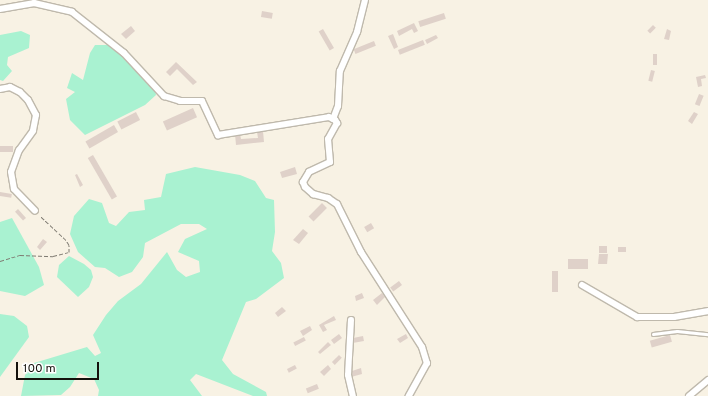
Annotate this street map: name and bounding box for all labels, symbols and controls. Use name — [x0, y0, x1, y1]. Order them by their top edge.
scale bar — [18, 354, 101, 380]
text: 100 m — [23, 361, 56, 377]

